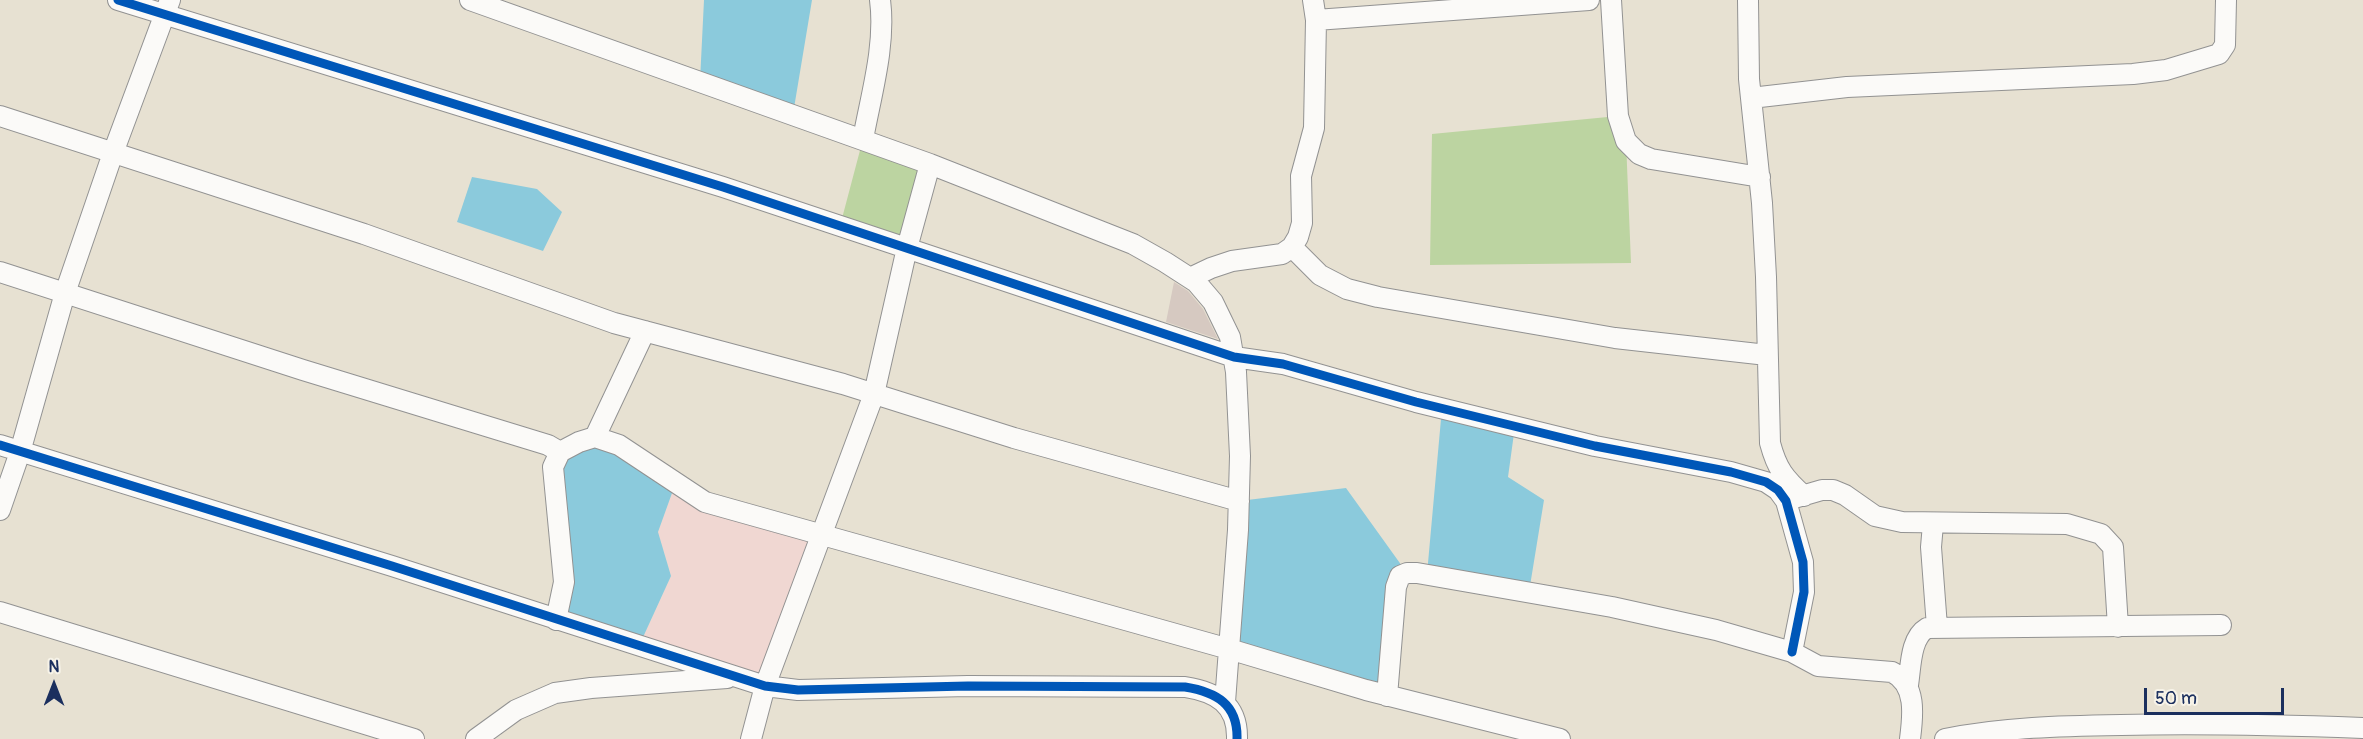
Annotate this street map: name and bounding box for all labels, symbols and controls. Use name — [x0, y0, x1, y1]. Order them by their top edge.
north arrow — [24, 655, 84, 715]
text: N — [49, 657, 59, 677]
scale bar — [2147, 676, 2286, 714]
text: 50 m — [2155, 687, 2197, 710]

